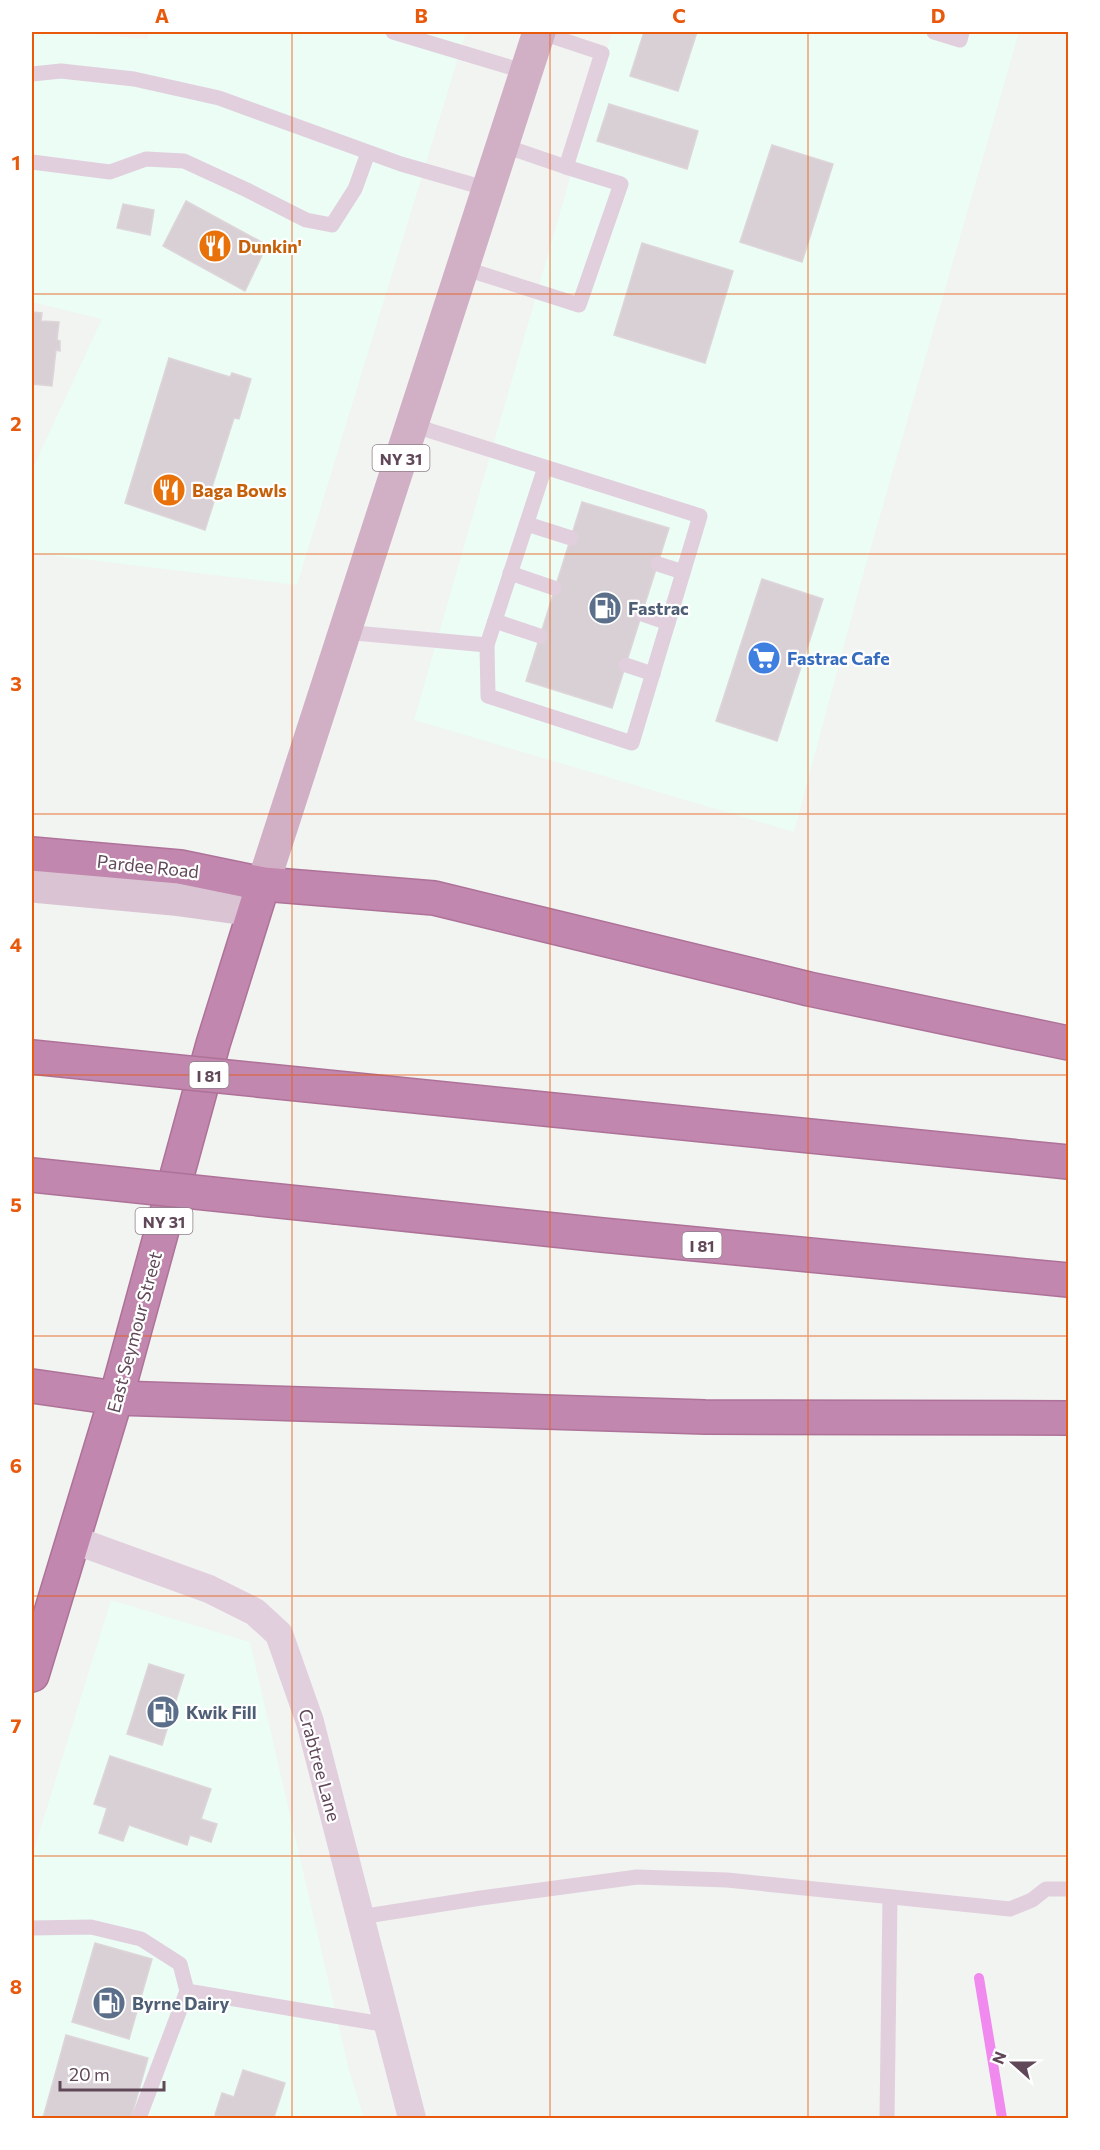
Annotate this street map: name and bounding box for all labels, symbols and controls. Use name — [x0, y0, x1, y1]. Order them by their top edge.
text: A — [155, 3, 169, 27]
text: B — [414, 3, 428, 27]
text: C — [672, 3, 686, 27]
text: D — [931, 3, 945, 27]
text: 1 — [11, 150, 21, 174]
restaurant icon: Dunkin' — [197, 228, 233, 264]
place label: Dunkin' — [238, 235, 302, 257]
text: 2 — [10, 411, 22, 435]
road number: NY 31 — [372, 445, 430, 471]
restaurant icon: Baga Bowls — [151, 472, 187, 508]
place label: Baga Bowls — [192, 479, 287, 501]
fuel station icon: Fastrac — [587, 590, 623, 626]
place label: Fastrac — [628, 597, 689, 619]
supermarket icon: Fastrac Cafe — [746, 640, 782, 676]
place label: Fastrac Cafe — [787, 647, 890, 669]
text: 3 — [10, 671, 22, 695]
street label: Pardee Road — [96, 850, 200, 882]
text: 4 — [10, 932, 22, 956]
road number: I 81 — [190, 1062, 228, 1088]
text: 5 — [10, 1192, 22, 1216]
road number: NY 31 — [136, 1208, 192, 1234]
road number: I 81 — [682, 1232, 722, 1258]
street label: East Seymour Street — [102, 1249, 166, 1415]
text: 6 — [10, 1453, 22, 1477]
fuel station icon: Kwik Fill — [145, 1694, 181, 1730]
place label: Kwik Fill — [186, 1701, 257, 1723]
street label: Crabtree Lane — [294, 1706, 346, 1824]
text: 7 — [11, 1713, 22, 1737]
text: 8 — [10, 1974, 22, 1998]
fuel station icon: Byrne Dairy — [91, 1985, 127, 2021]
place label: Byrne Dairy — [132, 1992, 229, 2014]
north arrow — [983, 2033, 1043, 2093]
text: N — [988, 2048, 1010, 2066]
scale bar — [60, 2054, 164, 2092]
text: 20 m — [69, 2063, 110, 2085]

